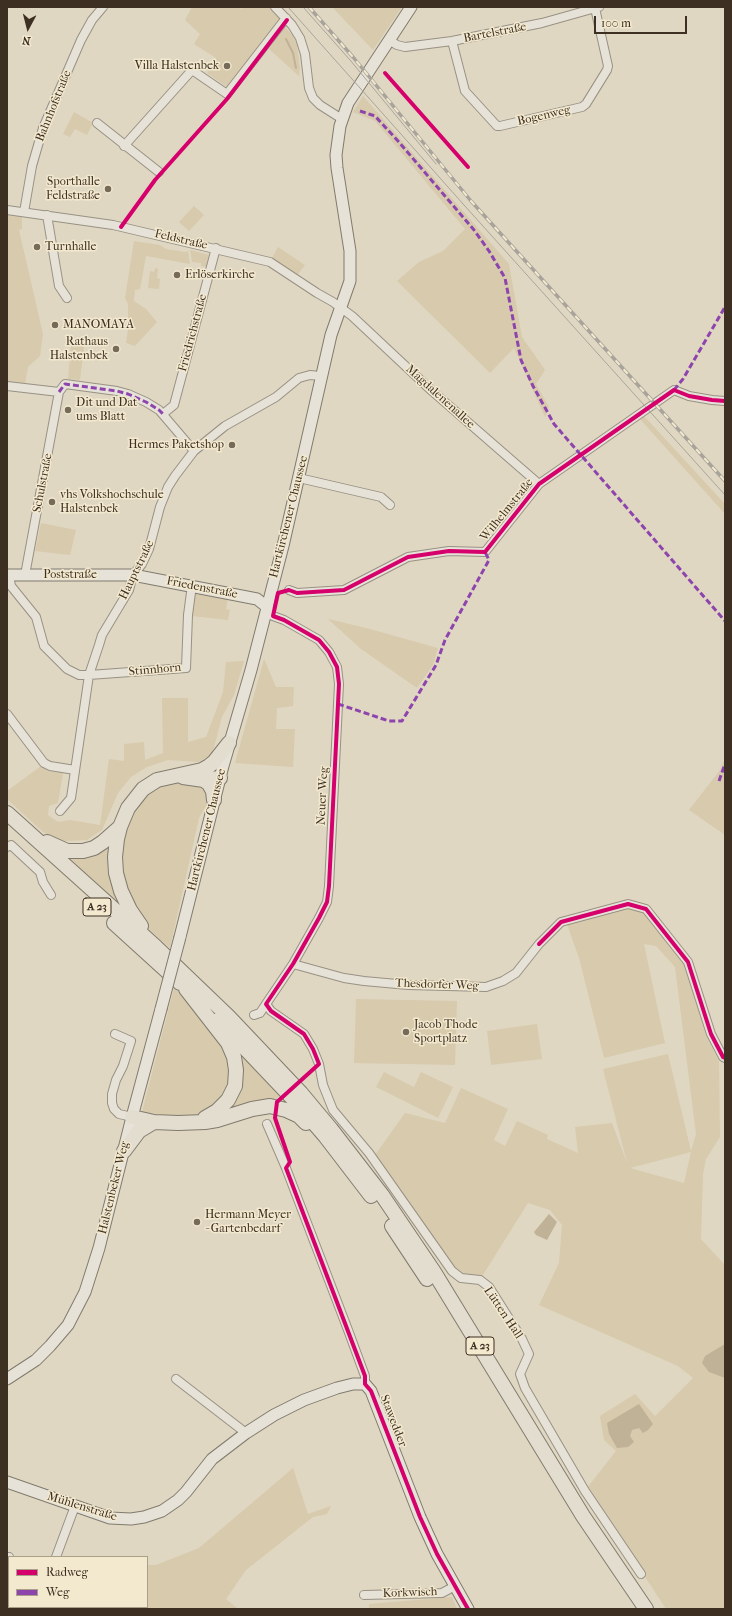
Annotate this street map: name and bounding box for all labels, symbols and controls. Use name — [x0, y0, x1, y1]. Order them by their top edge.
north arrow — [8, 8, 48, 48]
scale bar — [596, 8, 689, 34]
text: 100 m — [601, 16, 631, 30]
street label: Bartelstraße — [462, 20, 528, 46]
text: N — [22, 33, 31, 47]
place label: Villa Halstenbek — [135, 59, 219, 73]
marker: Villa Halstenbek — [222, 61, 232, 71]
street label: Bahnhofstraße — [33, 68, 75, 144]
street label: Bogenweg — [516, 103, 572, 129]
place label: Sporthalle Feldstraße — [46, 175, 100, 203]
marker: Sporthalle Feldstraße — [103, 184, 113, 194]
street label: Feldstraße — [153, 227, 209, 253]
place label: Turnhalle — [45, 240, 96, 254]
marker: Turnhalle — [32, 242, 42, 252]
place label: Erlöserkirche — [185, 268, 255, 282]
marker: Erlöserkirche — [172, 270, 182, 280]
street label: Friedrichstraße — [176, 293, 210, 373]
place label: MANOMAYA — [63, 318, 134, 332]
marker: MANOMAYA — [50, 320, 60, 330]
place label: Rathaus Halstenbek — [50, 335, 108, 363]
marker: Rathaus Halstenbek — [111, 344, 121, 354]
street label: Magdalenenallee — [403, 362, 477, 432]
place label: Dit und Dat ums Blatt — [76, 396, 137, 424]
marker: Dit und Dat ums Blatt — [63, 405, 73, 415]
place label: Hermes Paketshop — [128, 438, 224, 452]
marker: Hermes Paketshop — [227, 440, 237, 450]
street label: Schulstraße — [30, 452, 56, 514]
street label: Hartkirchener Chaussee — [267, 454, 311, 580]
street label: Wilhelmstraße — [477, 476, 537, 544]
place label: vhs Volkshochschule Halstenbek — [60, 488, 164, 516]
marker: vhs Volkshochschule Halstenbek — [47, 497, 57, 507]
street label: Hauptstraße — [116, 538, 158, 602]
street label: Poststraße — [43, 568, 97, 582]
street label: Friedenstraße — [165, 574, 239, 602]
street label: Stinnhorn — [128, 661, 182, 679]
street label: Neuer Weg — [314, 766, 332, 826]
street label: Hartkirchener Chaussee — [185, 767, 229, 893]
road number: A 23 — [83, 898, 111, 916]
street label: Thesdorfer Weg — [395, 976, 479, 994]
place label: Jacob Thode Sportplatz — [414, 1018, 478, 1046]
marker: Jacob Thode Sportplatz — [401, 1027, 411, 1037]
street label: Halstenbeker Weg — [96, 1140, 132, 1236]
place label: Hermann Meyer - Gartenbedarf — [205, 1208, 291, 1236]
marker: Hermann Meyer - Gartenbedarf — [192, 1217, 202, 1227]
street label: Lütten Hall — [480, 1284, 526, 1342]
road number: A 23 — [466, 1337, 494, 1355]
street label: Stawedder — [377, 1393, 409, 1449]
street label: Mühlenstraße — [45, 1490, 119, 1524]
legend — [8, 1556, 148, 1608]
text: Radweg — [46, 1565, 88, 1579]
text: Weg — [46, 1585, 69, 1599]
street label: Korkwisch — [382, 1585, 438, 1601]

